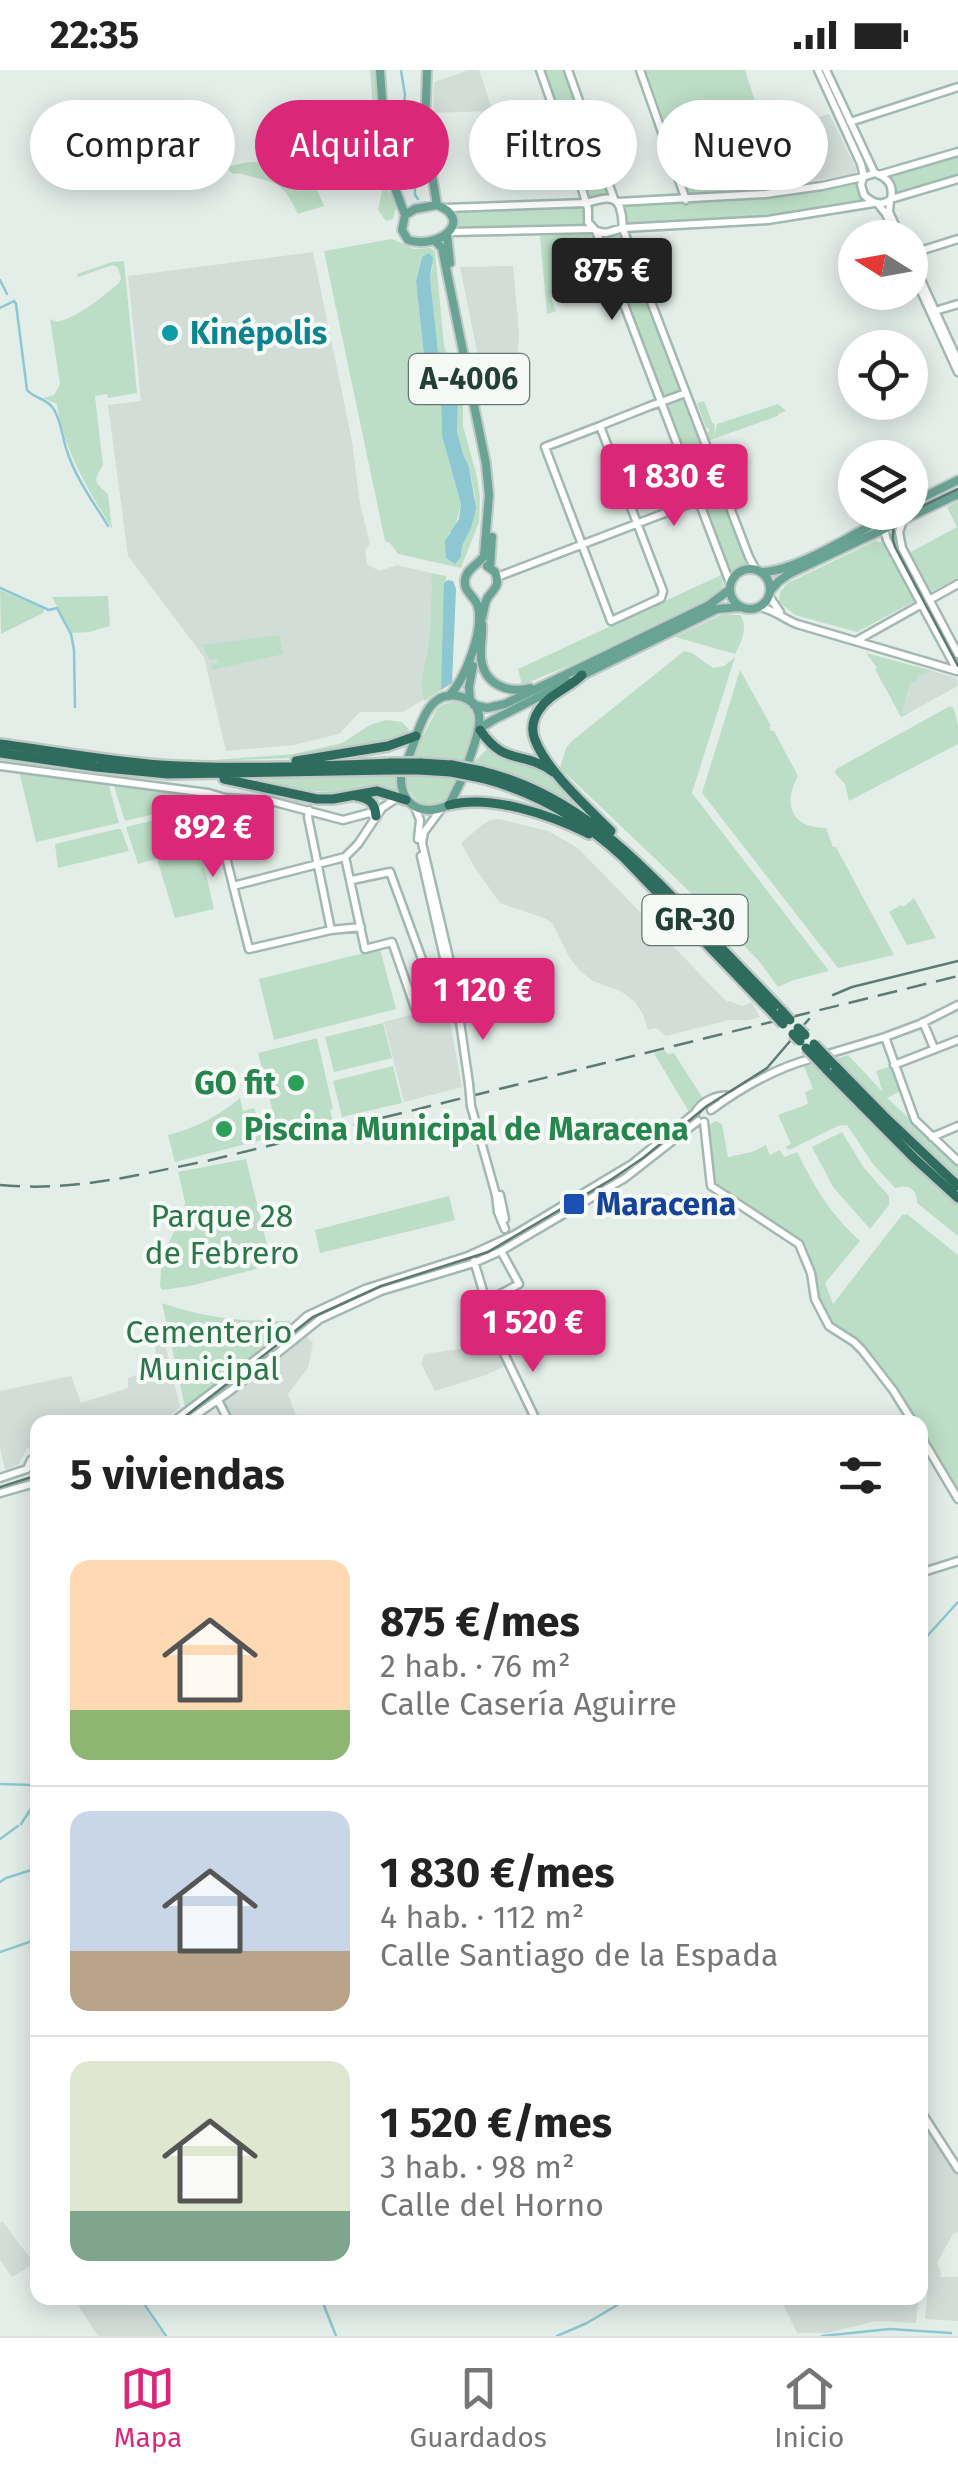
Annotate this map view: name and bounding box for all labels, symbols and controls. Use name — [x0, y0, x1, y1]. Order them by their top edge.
text: 22:35 — [50, 12, 139, 58]
chip: Comprar — [30, 100, 235, 190]
chip: Alquilar — [255, 100, 449, 190]
chip: Filtros — [469, 100, 637, 190]
chip: Nuevo — [657, 100, 828, 190]
north arrow — [838, 220, 928, 310]
map controls — [838, 220, 928, 530]
pin: 875 € — [542, 238, 682, 323]
text: 875 € — [574, 251, 650, 289]
place label: Kinépolis — [190, 314, 327, 352]
marker: Kinépolis — [159, 322, 181, 344]
button: locate — [838, 330, 928, 420]
road number: A-4006 — [409, 354, 529, 404]
button: layers — [838, 440, 928, 530]
pin: 1 830 € — [582, 444, 766, 529]
text: 1 830 € — [623, 457, 725, 495]
pin: 892 € — [143, 795, 283, 880]
text: 892 € — [174, 808, 252, 846]
road number: GR-30 — [642, 895, 748, 945]
pin: 1 120 € — [391, 958, 575, 1043]
text: 1 120 € — [433, 971, 533, 1009]
place label: GO fit — [194, 1064, 277, 1102]
marker: GO fit — [285, 1072, 307, 1094]
place label: Piscina Municipal de Maracena — [244, 1110, 689, 1148]
marker: Piscina Municipal de Maracena — [213, 1118, 235, 1140]
place label: Maracena — [596, 1185, 736, 1223]
marker: Maracena — [561, 1191, 587, 1217]
park label: Parque 28 de Febrero — [144, 1197, 300, 1272]
pin: 1 520 € — [441, 1290, 625, 1375]
text: 1 520 € — [483, 1303, 583, 1341]
park label: Cementerio Municipal — [126, 1313, 292, 1388]
icon: filters — [833, 1448, 888, 1503]
text: 5 viviendas — [70, 1450, 285, 1500]
text: 875 €/mes — [380, 1597, 580, 1647]
icon: home — [150, 1600, 270, 1720]
text: 2 hab. · 76 m² — [380, 1647, 571, 1685]
text: Calle Casería Aguirre — [380, 1685, 677, 1723]
text: 1 830 €/mes — [380, 1848, 615, 1898]
icon: home — [150, 1851, 270, 1971]
text: 4 hab. · 112 m² — [380, 1898, 584, 1936]
text: Calle Santiago de la Espada — [380, 1936, 778, 1974]
text: 1 520 €/mes — [380, 2098, 612, 2148]
icon: home — [150, 2101, 270, 2221]
text: 3 hab. · 98 m² — [380, 2148, 575, 2186]
text: Calle del Horno — [380, 2186, 604, 2224]
tab: Mapa — [114, 2361, 182, 2454]
tab: Guardados — [410, 2361, 547, 2454]
tab: Inicio — [774, 2361, 844, 2454]

